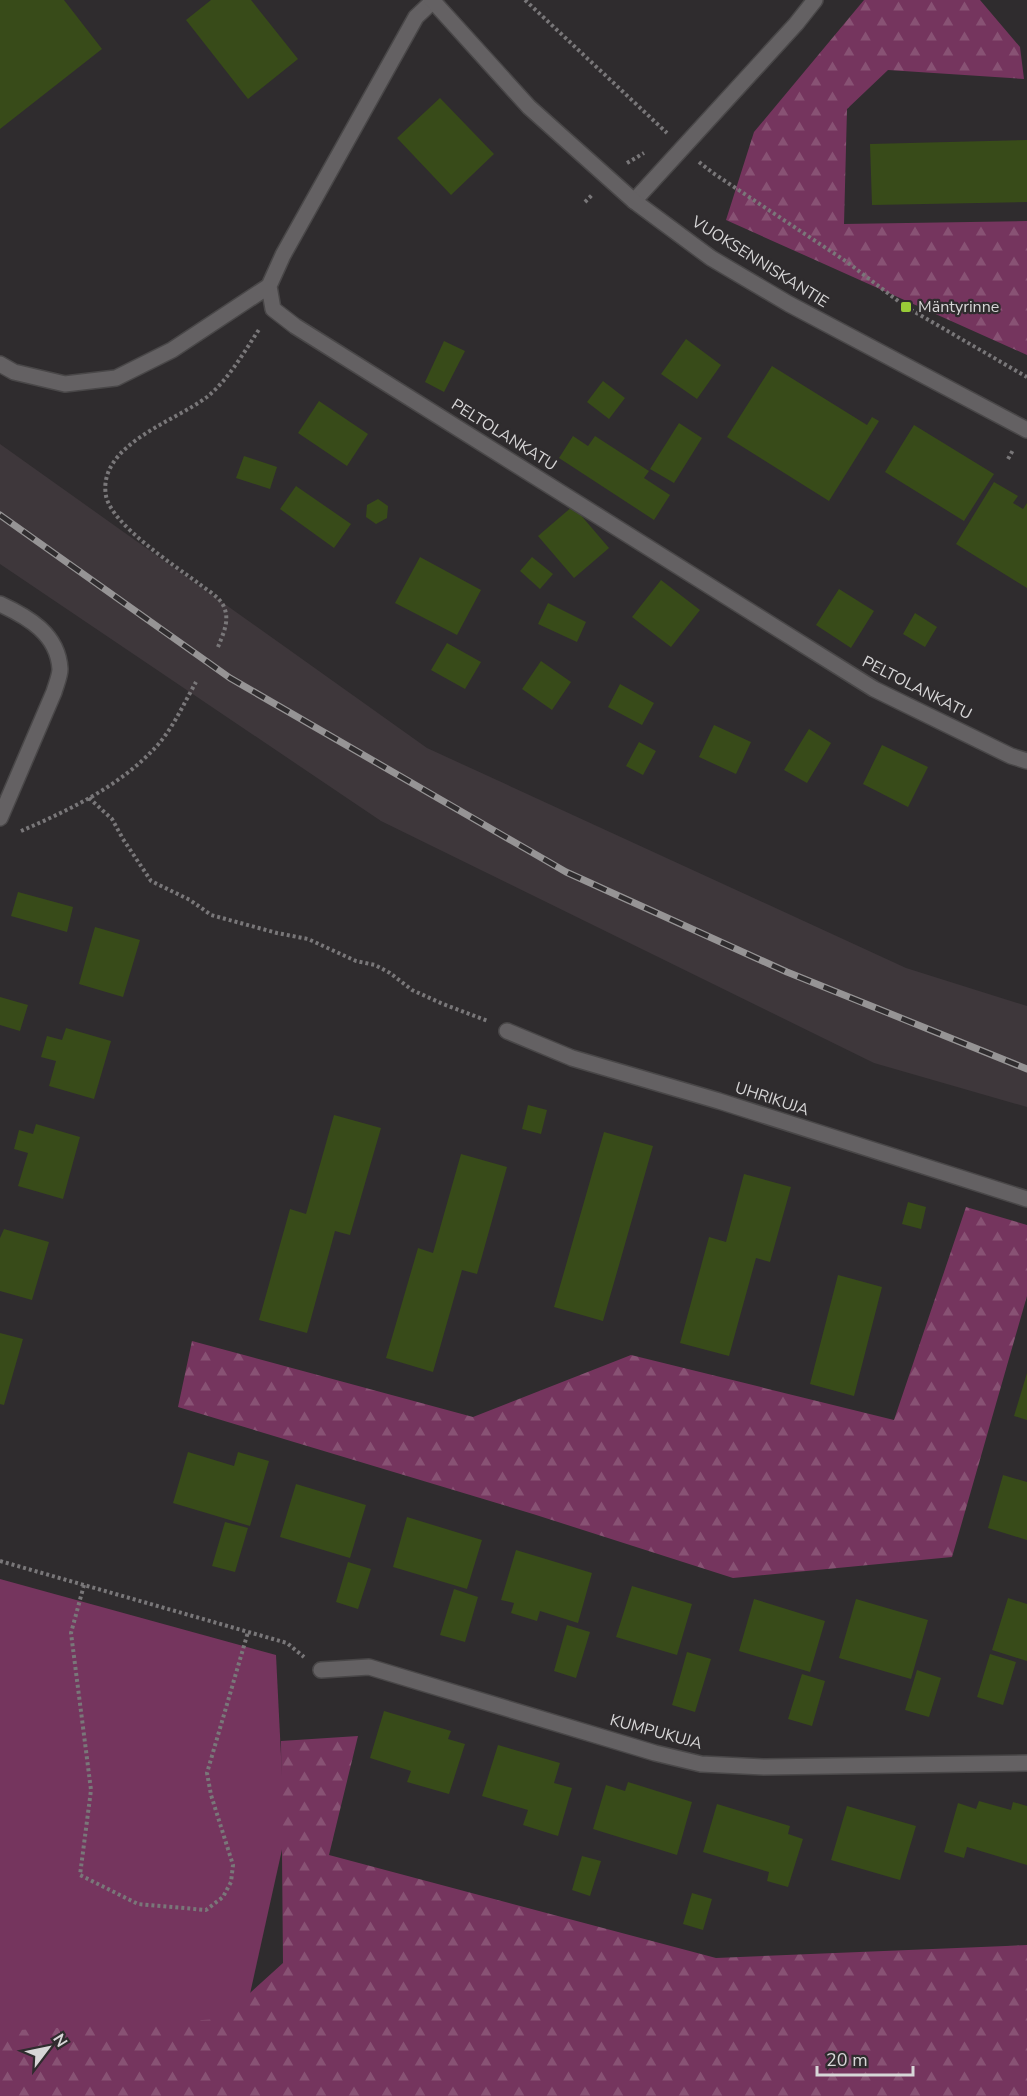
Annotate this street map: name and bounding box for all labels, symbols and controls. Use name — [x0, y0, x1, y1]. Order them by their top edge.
street label: VUOKSENNISKANTIE — [687, 210, 833, 313]
place label: Mäntyrinne — [918, 296, 999, 318]
marker: Mäntyrinne — [899, 300, 913, 314]
street label: PELTOLANKATU — [447, 394, 561, 476]
street label: PELTOLANKATU — [858, 651, 976, 725]
street label: UHRIKUJA — [732, 1077, 812, 1121]
street label: KUMPUKUJA — [607, 1709, 705, 1755]
north arrow — [18, 2018, 78, 2078]
text: N — [47, 2030, 72, 2051]
scale bar — [817, 2039, 913, 2077]
text: 20 m — [826, 2048, 868, 2072]

